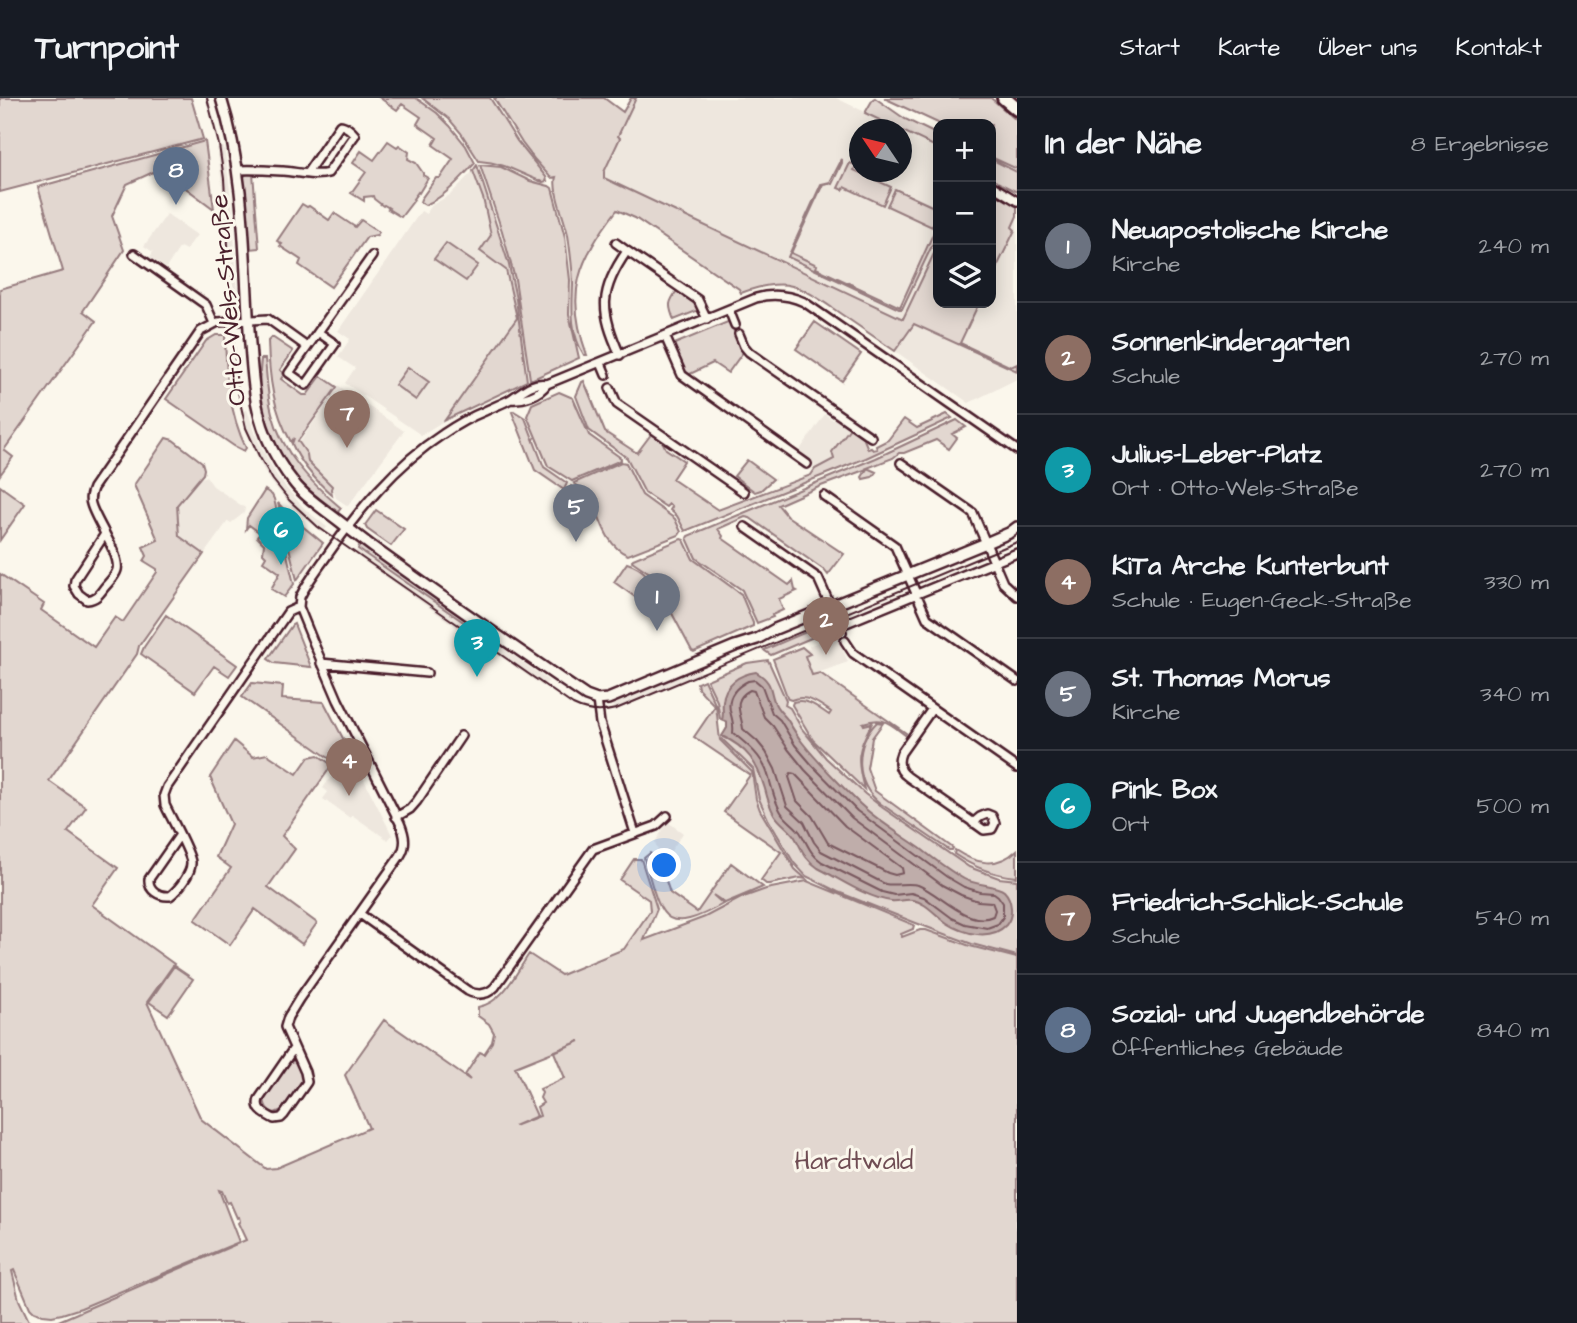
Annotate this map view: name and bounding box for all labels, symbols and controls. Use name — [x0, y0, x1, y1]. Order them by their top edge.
text: Turnpoint — [35, 25, 179, 71]
text: Start — [1120, 31, 1180, 65]
text: Karte — [1218, 31, 1281, 65]
text: Über uns — [1319, 31, 1418, 65]
text: Kontakt — [1456, 31, 1542, 65]
north arrow — [849, 119, 912, 182]
map controls — [933, 119, 996, 308]
button: + — [933, 119, 996, 182]
text: In der Nähe — [1045, 123, 1202, 165]
text: 8 Ergebnisse — [1411, 128, 1549, 160]
pin: 8 — [153, 147, 199, 205]
button: − — [933, 182, 996, 245]
street label: Otto-Wels-Straße — [201, 193, 255, 407]
text: Neuapostolische Kirche — [1112, 212, 1388, 248]
text: 1 — [1067, 230, 1069, 262]
text: 240 m — [1479, 230, 1549, 262]
button: layers — [933, 245, 996, 308]
text: Kirche — [1112, 248, 1180, 280]
text: Sonnenkindergarten — [1112, 324, 1350, 360]
text: 2 — [1061, 342, 1075, 374]
text: 270 m — [1480, 342, 1549, 374]
text: Schule — [1112, 360, 1180, 392]
pin: 7 — [324, 390, 370, 448]
text: Julius-Leber-Platz — [1112, 436, 1322, 472]
text: 3 — [1062, 454, 1074, 486]
text: 270 m — [1480, 454, 1549, 486]
text: Ort · Otto-Wels-Straße — [1112, 472, 1359, 504]
pin: 5 — [553, 484, 599, 542]
pin: 6 — [258, 507, 304, 565]
text: KiTa Arche Kunterbunt — [1112, 548, 1389, 584]
text: 4 — [1060, 566, 1076, 598]
text: 330 m — [1484, 566, 1549, 598]
pin: 1 — [634, 573, 680, 631]
text: Schule · Eugen-Geck-Straße — [1112, 584, 1412, 616]
pin: 2 — [803, 597, 849, 655]
pin: 3 — [454, 619, 500, 677]
text: St. Thomas Morus — [1112, 660, 1331, 696]
text: 5 — [1060, 678, 1076, 710]
text: 340 m — [1480, 678, 1549, 710]
text: Kirche — [1112, 696, 1180, 728]
pin: 4 — [326, 738, 372, 796]
text: Pink Box — [1112, 772, 1217, 808]
text: 6 — [1061, 790, 1075, 822]
text: 500 m — [1477, 790, 1549, 822]
text: Ort — [1112, 808, 1149, 840]
your location — [647, 848, 681, 882]
text: Friedrich-Schlick-Schule — [1112, 884, 1403, 920]
text: 7 — [1061, 902, 1075, 934]
text: 540 m — [1475, 902, 1549, 934]
text: Schule — [1112, 920, 1180, 952]
text: Sozial- und Jugendbehörde — [1112, 996, 1425, 1032]
text: 8 — [1061, 1014, 1075, 1046]
text: 840 m — [1477, 1014, 1549, 1046]
text: Öffentliches Gebäude — [1112, 1032, 1343, 1064]
park label: Hardtwald — [795, 1143, 913, 1179]

